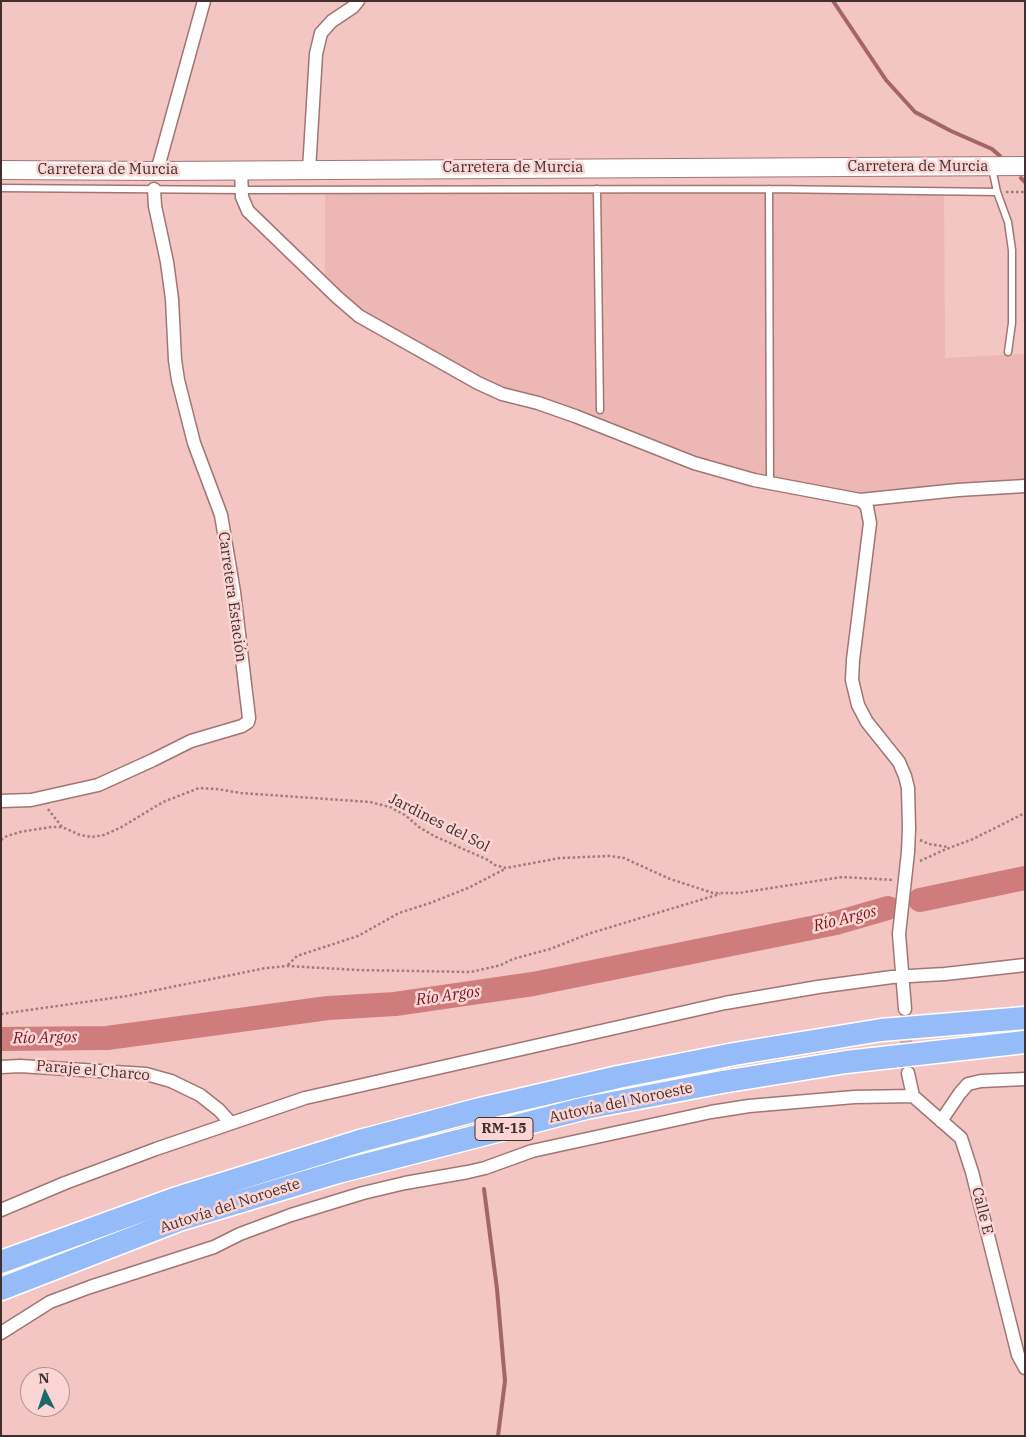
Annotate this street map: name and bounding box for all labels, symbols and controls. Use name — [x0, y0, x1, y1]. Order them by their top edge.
street label: Carretera de Murcia — [847, 158, 989, 176]
street label: Carretera de Murcia — [442, 159, 584, 177]
street label: Carretera de Murcia — [37, 161, 179, 179]
street label: Carretera Estación — [214, 531, 250, 663]
street label: Jardines del Sol — [386, 790, 492, 856]
water label: Río Argos — [811, 902, 879, 936]
water label: Río Argos — [415, 982, 481, 1010]
water label: Río Argos — [13, 1028, 77, 1048]
street label: Paraje el Charco — [35, 1057, 151, 1085]
street label: Autovía del Noroeste — [548, 1079, 694, 1127]
road number: RM-15 — [475, 1118, 533, 1140]
street label: Autovía del Noroeste — [158, 1175, 302, 1237]
street label: Calle E — [967, 1186, 997, 1236]
north arrow — [20, 1367, 70, 1417]
text: N — [38, 1369, 50, 1387]

